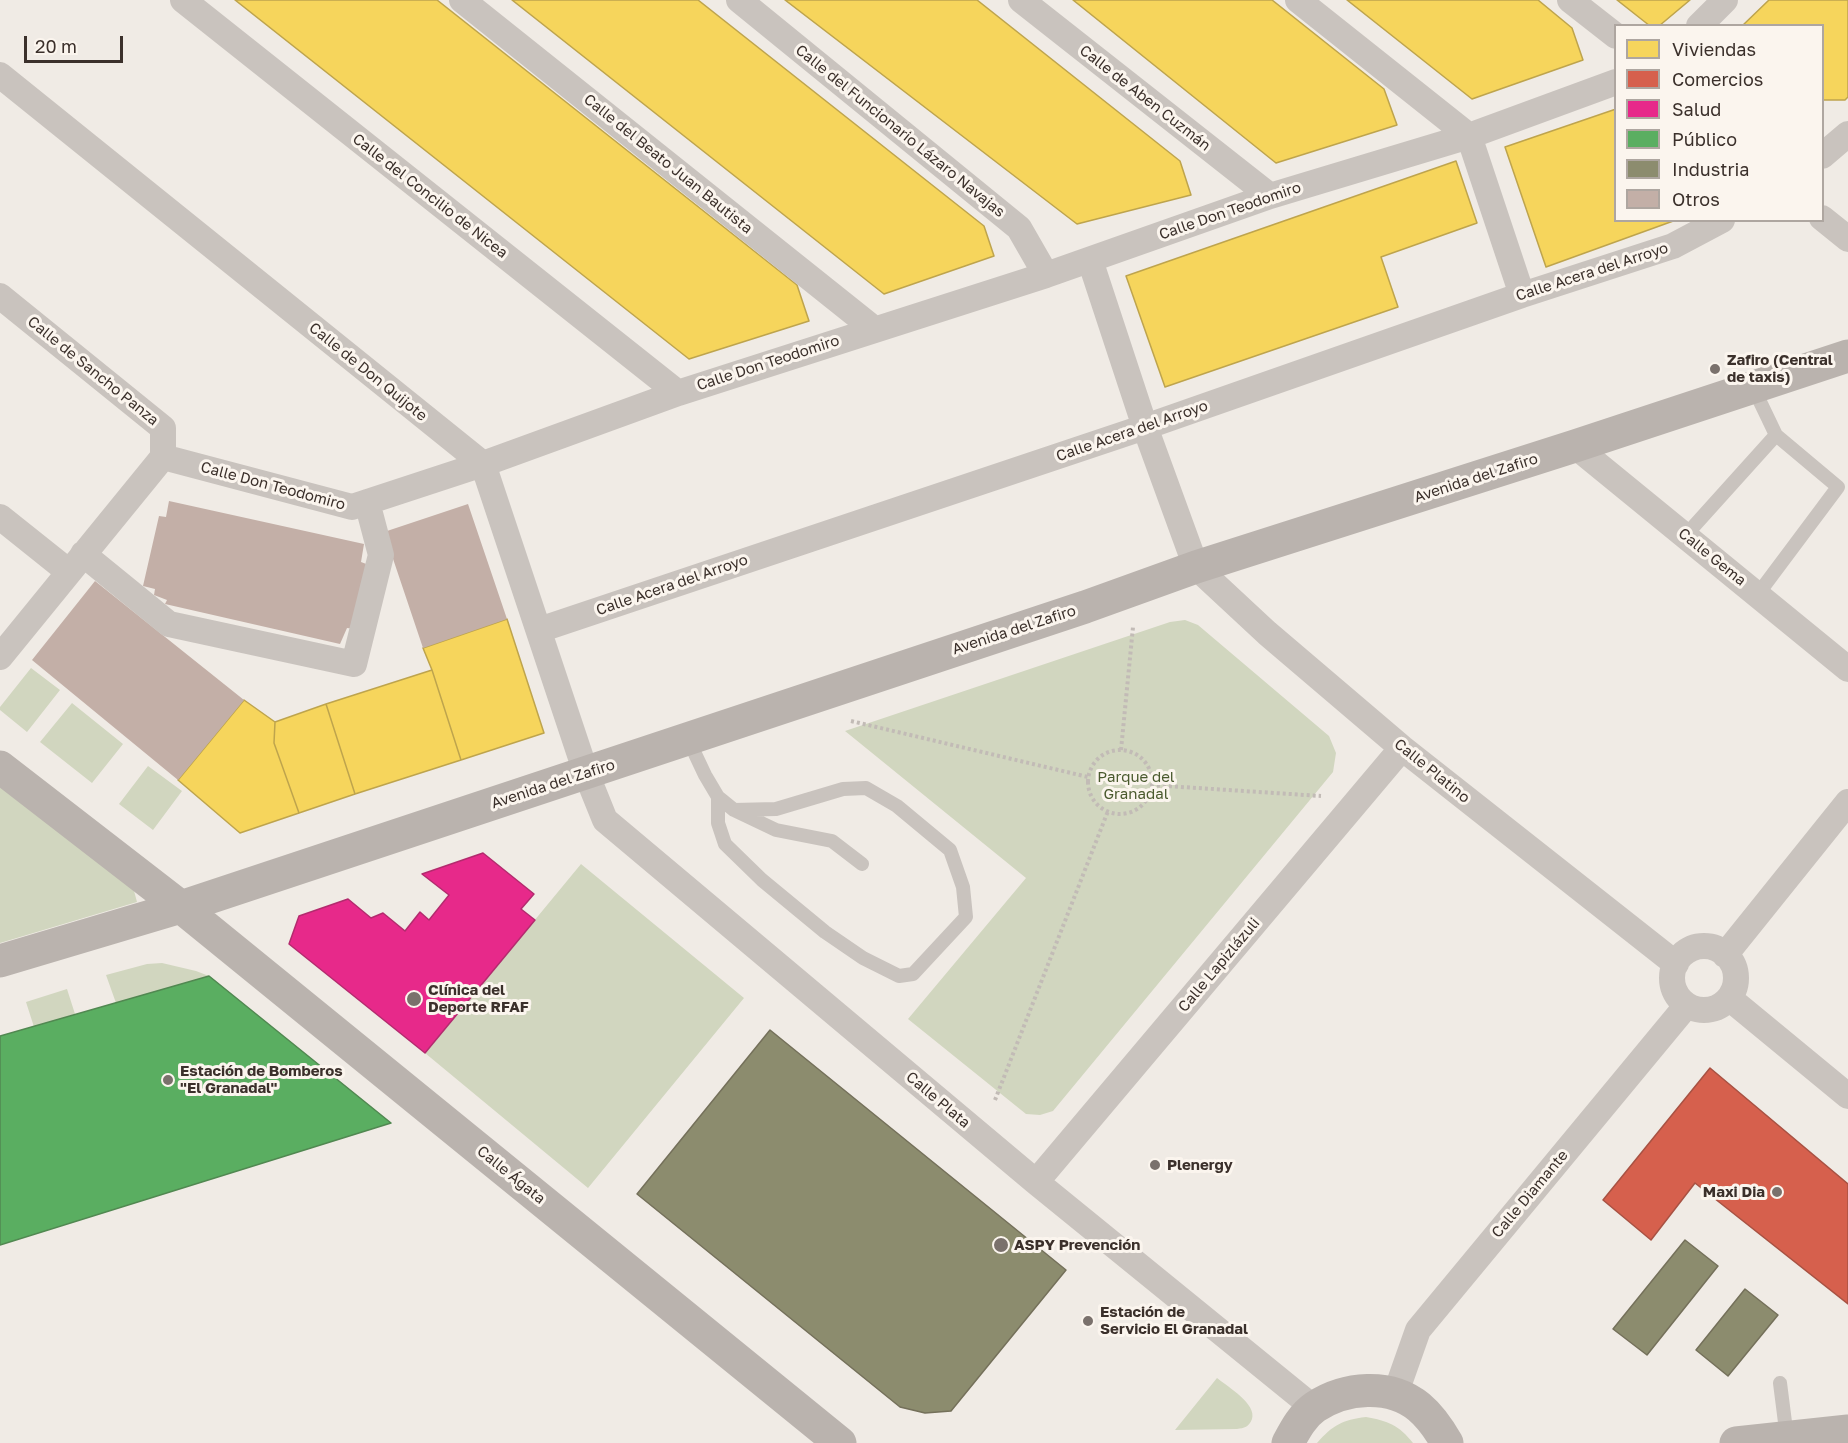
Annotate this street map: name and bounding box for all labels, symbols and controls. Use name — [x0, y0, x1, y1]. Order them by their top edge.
scale bar — [27, 24, 126, 62]
legend — [1614, 24, 1824, 222]
text: 20 m — [35, 35, 77, 57]
text: Viviendas — [1672, 38, 1756, 60]
street label: Calle del Funcionario Lázaro Navajas — [792, 41, 1008, 221]
street label: Calle de Aben Cuzmán — [1076, 41, 1214, 155]
text: Comercios — [1672, 68, 1763, 90]
street label: Calle del Beato Juan Bautista — [580, 90, 756, 238]
text: Salud — [1672, 98, 1721, 120]
text: Público — [1672, 128, 1737, 150]
street label: Calle del Concilio de Nicea — [349, 130, 511, 262]
text: Industria — [1672, 158, 1749, 180]
street label: Calle Don Teodomiro — [1157, 178, 1303, 244]
text: Otros — [1672, 188, 1720, 210]
street label: Calle Acera del Arroyo — [1514, 239, 1670, 305]
street label: Calle de Sancho Panza — [24, 313, 162, 429]
street label: Calle de Don Quijote — [305, 319, 431, 425]
street label: Calle Don Teodomiro — [694, 331, 842, 395]
place label: Zafiro (Central de taxis) — [1727, 351, 1833, 386]
marker: Zafiro (Central de taxis) — [1708, 362, 1722, 376]
street label: Calle Acera del Arroyo — [1054, 397, 1210, 465]
street label: Avenida del Zafiro — [1412, 450, 1540, 506]
street label: Calle Don Teodomiro — [199, 458, 347, 514]
street label: Calle Gema — [1675, 524, 1749, 590]
street label: Calle Acera del Arroyo — [594, 551, 750, 619]
street label: Avenida del Zafiro — [950, 602, 1078, 658]
street label: Calle Platino — [1391, 735, 1473, 807]
street label: Avenida del Zafiro — [489, 756, 617, 812]
park label: Parque del Granadal — [1097, 768, 1175, 803]
street label: Calle Lapizlázuli — [1174, 914, 1264, 1016]
place label: Clínica del Deporte RFAF — [428, 981, 529, 1016]
marker: Clínica del Deporte RFAF — [405, 990, 423, 1008]
place label: Estación de Bomberos "El Granadal" — [180, 1062, 343, 1097]
street label: Calle Plata — [902, 1068, 974, 1132]
marker: Estación de Bomberos "El Granadal" — [161, 1073, 175, 1087]
street label: Calle Ágata — [473, 1142, 549, 1208]
street label: Calle Diamante — [1488, 1146, 1572, 1242]
place label: Plenergy — [1167, 1156, 1233, 1174]
marker: Plenergy — [1148, 1158, 1162, 1172]
place label: Maxi Dia — [1703, 1183, 1765, 1201]
marker: Maxi Dia — [1770, 1185, 1784, 1199]
marker: ASPY Prevención — [992, 1236, 1010, 1254]
place label: ASPY Prevención — [1014, 1236, 1140, 1254]
place label: Estación de Servicio El Granadal — [1100, 1303, 1248, 1338]
marker: Estación de Servicio El Granadal — [1081, 1314, 1095, 1328]

